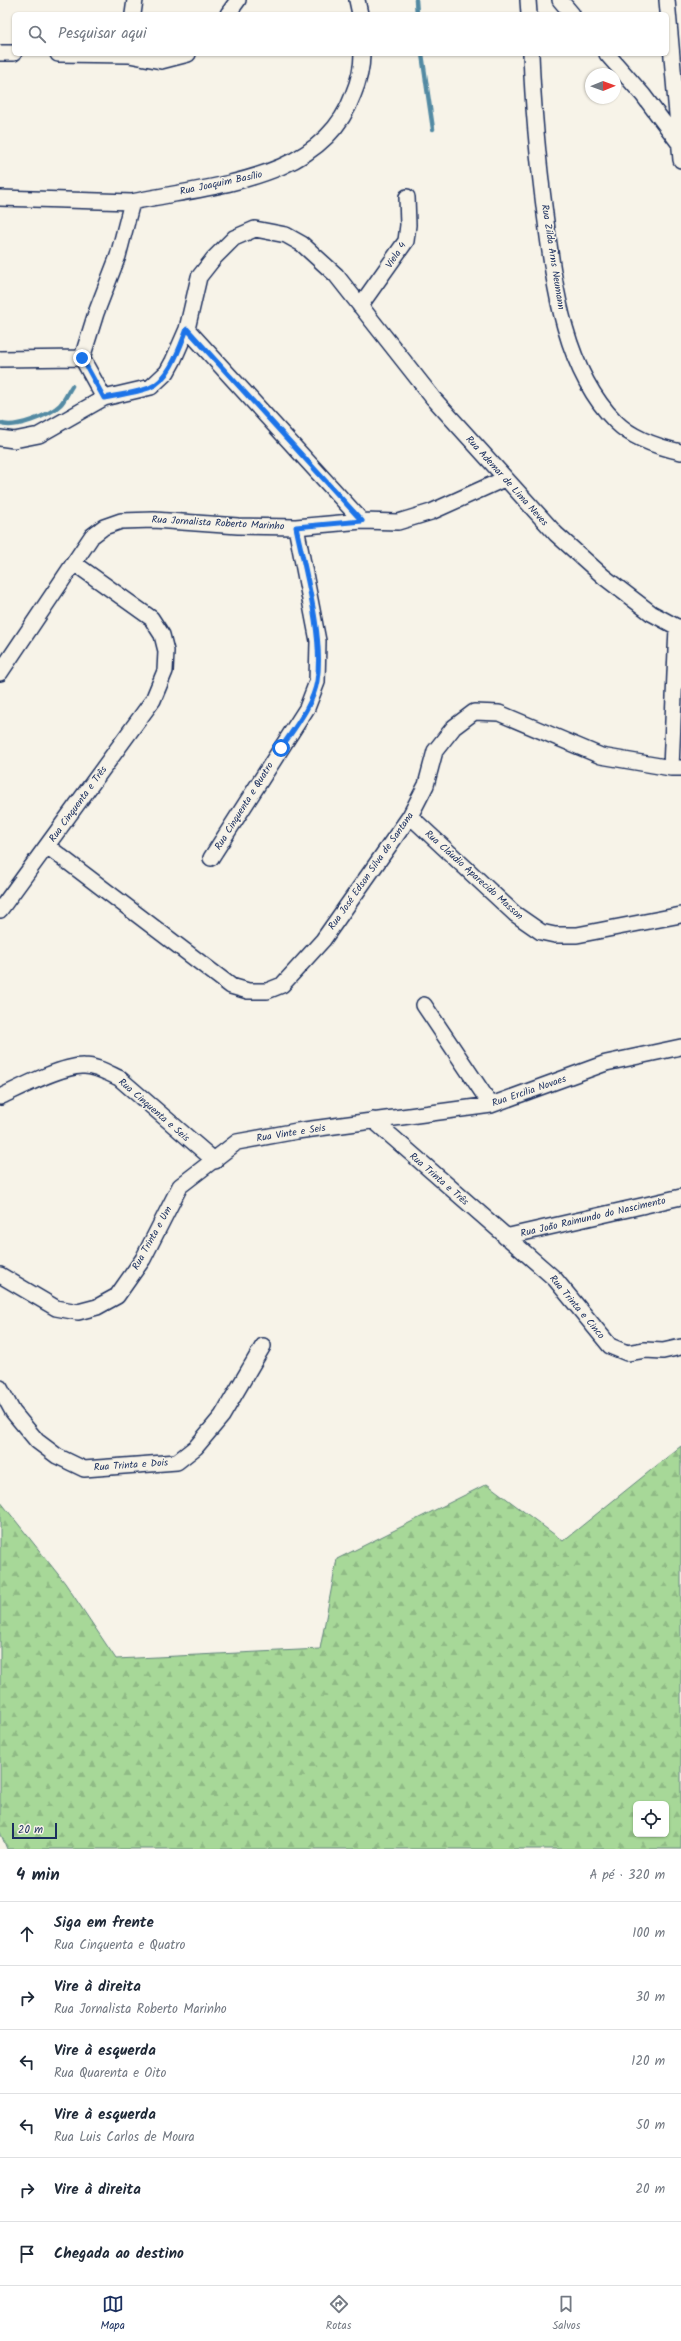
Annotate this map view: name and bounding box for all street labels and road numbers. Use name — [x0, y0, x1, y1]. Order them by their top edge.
street label: Rua Joaquim Basílio — [178, 166, 264, 200]
street label: Rua Zilda Arns Neumann — [537, 203, 569, 311]
street label: Viela 4 — [381, 238, 411, 271]
street label: Rua Ademar de Lima Neves — [462, 432, 553, 530]
street label: Rua Jornalista Roberto Marinho — [151, 512, 285, 534]
street label: Rua Cinquenta e Quatro — [210, 758, 278, 853]
street label: Rua Cinquenta e Três — [45, 762, 112, 845]
street label: Rua José Edson Silva de Santana — [324, 809, 418, 933]
street label: Rua Cláudio Aparecido Masson — [421, 826, 527, 924]
street label: Rua Ercilia Novaes — [490, 1071, 569, 1111]
street label: Rua Cinquenta e Seis — [115, 1074, 194, 1146]
street label: Rua Vinte e Seis — [255, 1120, 327, 1146]
street label: Rua Trinta e Três — [406, 1149, 473, 1210]
street label: Rua João Raimundo do Nascimento — [519, 1192, 668, 1242]
street label: Rua Trinta e Um — [128, 1203, 176, 1273]
street label: Rua Trinta e Cinco — [545, 1271, 609, 1343]
street label: Rua Trinta e Dois — [93, 1454, 169, 1476]

